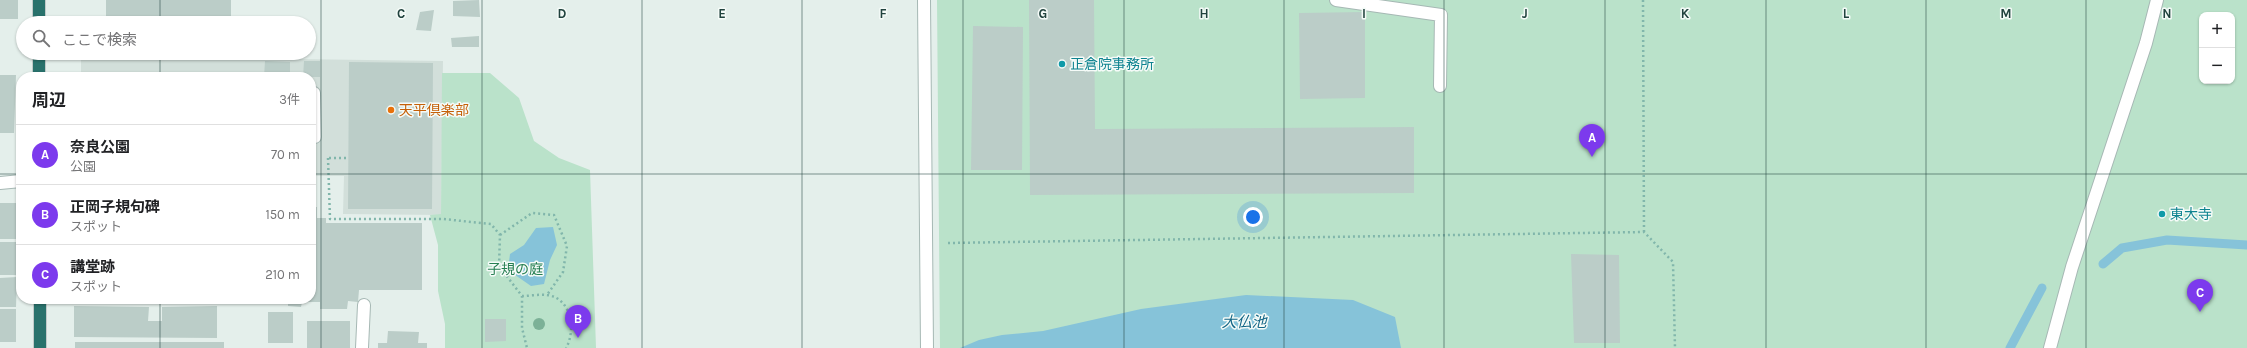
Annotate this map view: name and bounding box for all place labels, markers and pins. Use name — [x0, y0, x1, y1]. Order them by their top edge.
place label: 正倉院事務所 — [1070, 56, 1154, 73]
marker: 正倉院事務所 — [1057, 59, 1067, 69]
place label: 天平倶楽部 — [399, 102, 469, 119]
marker: 天平倶楽部 — [386, 105, 396, 115]
pin: A — [1579, 124, 1605, 157]
place label: 東大寺 — [2170, 206, 2212, 223]
marker: 東大寺 — [2157, 209, 2167, 219]
pin: C — [2187, 279, 2213, 312]
pin: B — [565, 305, 591, 338]

